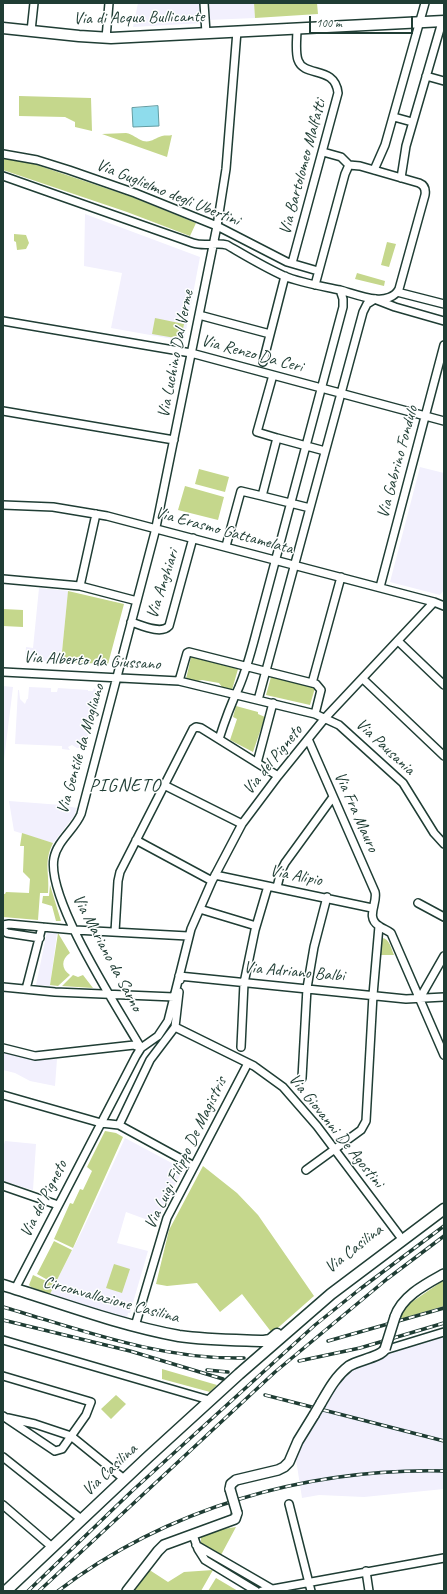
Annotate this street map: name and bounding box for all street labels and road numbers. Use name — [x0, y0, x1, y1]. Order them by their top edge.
street label: Via di Acqua Bullicante — [73, 7, 205, 29]
street label: Via Bartolomeo Malfatti — [275, 97, 331, 237]
street label: Via Guglielmo degli Ubertini — [93, 155, 243, 231]
street label: Via Luchino Dal Verme — [154, 288, 198, 420]
street label: Via Renzo Da Ceri — [199, 331, 305, 377]
street label: Via Gabrino Fondulo — [373, 404, 423, 520]
street label: Via Erasmo Gattamelata — [153, 503, 295, 559]
street label: Via Anghiari — [142, 547, 184, 621]
street label: Via Alberto da Giussano — [23, 647, 161, 675]
street label: Via Gentile da Mogliano — [53, 682, 109, 816]
street label: Via Pausania — [351, 714, 419, 780]
street label: Via del Pigneto — [239, 721, 307, 799]
street label: Via Fra Mauro — [329, 769, 383, 855]
street label: Via Alipio — [268, 861, 324, 891]
street label: Via Mariano da Sarno — [68, 891, 146, 1015]
street label: Via Adriano Balbi — [243, 957, 345, 987]
street label: Via Giovanni De Agostini — [284, 1070, 388, 1192]
street label: Via Luigi Filippo De Magistris — [140, 1074, 232, 1232]
street label: Via del Pigneto — [16, 1157, 72, 1241]
street label: Via Casilina — [321, 1220, 387, 1278]
street label: Circonvallazione Casilina — [41, 1272, 181, 1328]
street label: Via Casilina — [78, 1439, 142, 1501]

